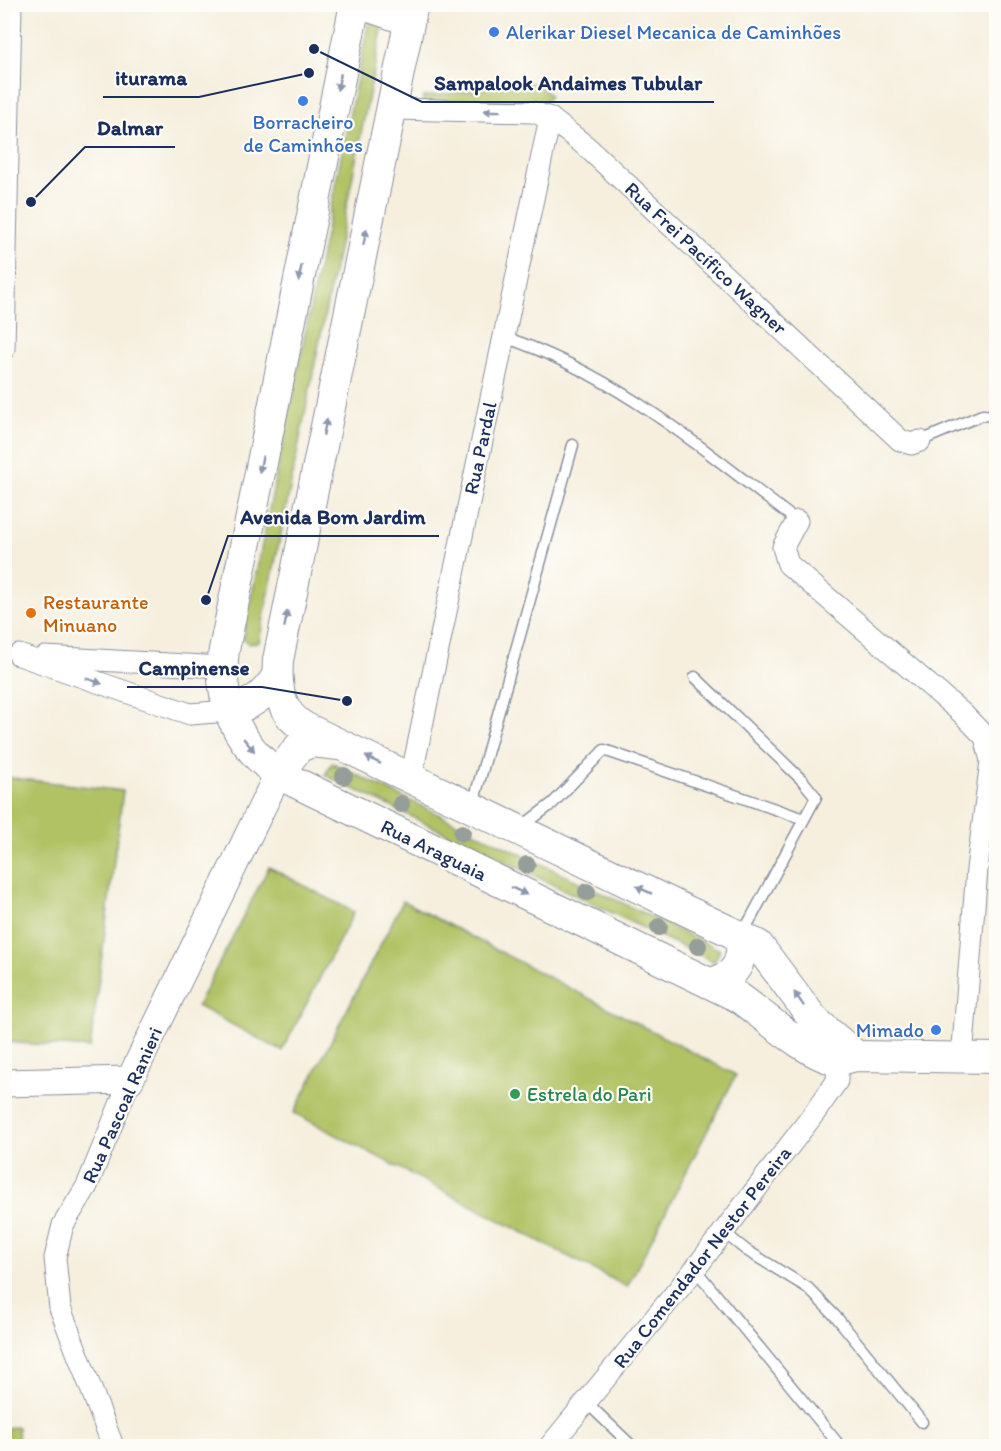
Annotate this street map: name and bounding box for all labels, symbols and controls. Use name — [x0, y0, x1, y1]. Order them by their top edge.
place label: Alerikar Diesel Mecanica de Caminhões — [506, 20, 841, 44]
marker: Alerikar Diesel Mecanica de Caminhões — [487, 25, 501, 39]
callout: iturama — [103, 58, 199, 97]
callout: Sampalook Andaimes Tubular — [422, 63, 714, 102]
text: iturama — [115, 65, 188, 90]
text: Sampalook Andaimes Tubular — [434, 70, 703, 96]
one-way arrow — [333, 73, 343, 92]
marker: Borracheiro de Caminhões — [296, 94, 310, 108]
one-way arrow — [483, 107, 502, 116]
callout: Dalmar — [85, 108, 175, 147]
place label: Borracheiro de Caminhões — [243, 110, 363, 157]
text: Dalmar — [97, 115, 164, 140]
street label: Rua Frei Pacífico Wagner — [620, 177, 792, 339]
one-way arrow — [361, 227, 370, 246]
one-way arrow — [294, 264, 304, 283]
street label: Rua Pardal — [458, 399, 502, 496]
one-way arrow — [321, 418, 330, 437]
one-way arrow — [255, 455, 265, 474]
callout: Avenida Bom Jardim — [228, 497, 439, 536]
text: Avenida Bom Jardim — [239, 504, 426, 529]
place label: Restaurante Minuano — [43, 590, 148, 637]
marker: Restaurante Minuano — [24, 606, 38, 620]
one-way arrow — [282, 609, 291, 628]
callout: Campinense — [127, 648, 262, 687]
text: Campinense — [138, 655, 250, 681]
one-way arrow — [85, 677, 103, 687]
one-way arrow — [242, 737, 255, 753]
one-way arrow — [365, 756, 382, 765]
street label: Rua Araguaia — [377, 814, 492, 886]
one-way arrow — [511, 886, 528, 895]
one-way arrow — [635, 886, 652, 895]
one-way arrow — [794, 991, 805, 1007]
place label: Mimado — [856, 1018, 924, 1042]
street label: Rua Pascoal Ranieri — [77, 1023, 167, 1187]
marker: Mimado — [929, 1023, 943, 1037]
place label: Estrela do Pari — [527, 1082, 652, 1106]
marker: Estrela do Pari — [508, 1087, 522, 1101]
street label: Rua Comendador Nestor Pereira — [608, 1141, 797, 1373]

